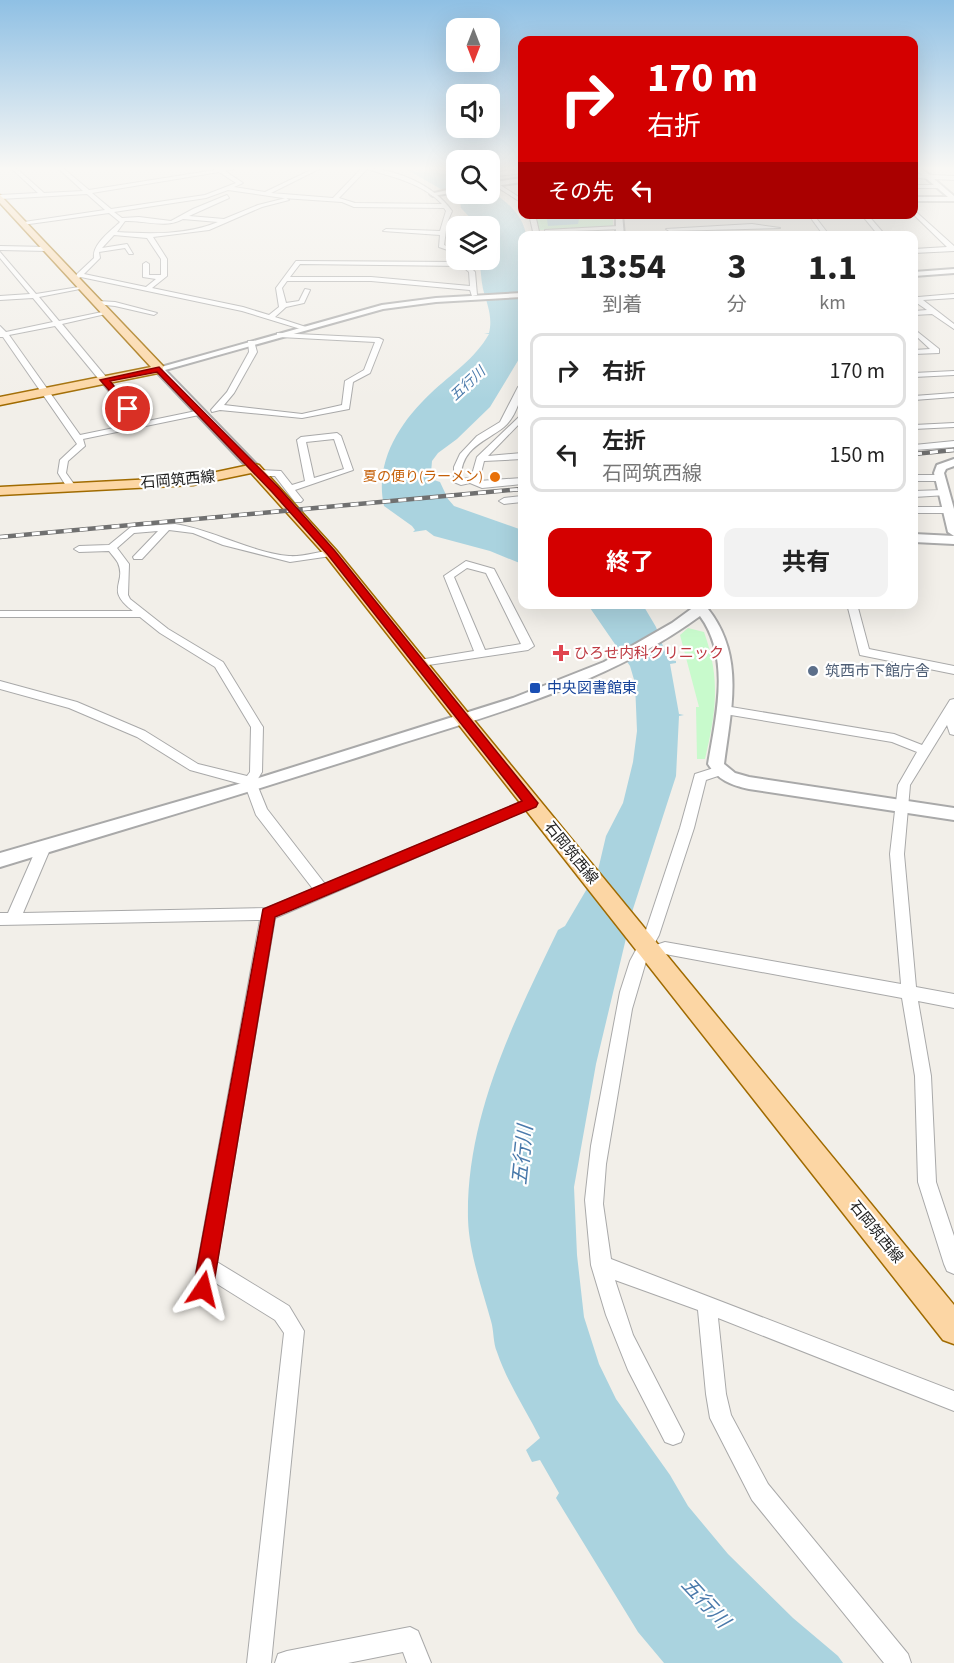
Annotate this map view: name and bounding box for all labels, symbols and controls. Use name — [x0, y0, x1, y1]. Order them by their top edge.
north arrow — [446, 18, 500, 72]
map controls — [446, 18, 500, 270]
text: 170 m — [647, 48, 758, 108]
icon: right — [548, 60, 626, 138]
button: sound — [446, 84, 500, 138]
text: 右折 — [647, 107, 701, 146]
button: search — [446, 150, 500, 204]
icon: left — [626, 174, 659, 207]
text: その先 — [548, 176, 614, 208]
button: layers — [446, 216, 500, 270]
text: 13:54 — [579, 241, 666, 292]
text: 3 — [727, 241, 747, 292]
text: 1.1 — [808, 242, 857, 293]
text: km — [819, 289, 846, 317]
text: 到着 — [603, 291, 643, 319]
text: 分 — [727, 291, 747, 319]
icon: right — [551, 354, 584, 387]
text: 170 m — [830, 355, 885, 387]
text: 右折 — [602, 356, 646, 388]
water label: 五行川 — [446, 361, 492, 406]
pin — [102, 383, 153, 434]
icon: arrive — [111, 392, 144, 425]
text: 左折 — [602, 425, 646, 457]
icon: left — [551, 438, 584, 471]
text: 150 m — [830, 439, 885, 471]
text: 石岡筑西線 — [602, 460, 702, 488]
street label: 石岡筑西線 — [140, 466, 216, 494]
place label: 夏の便り(ラーメン) — [363, 467, 483, 487]
marker: 夏の便り(ラーメン) — [488, 470, 502, 484]
button: 終了 — [548, 528, 712, 597]
button: 共有 — [724, 528, 888, 597]
place label: ひろせ内科クリニック — [574, 643, 724, 664]
marker: ひろせ内科クリニック — [552, 644, 570, 662]
place label: 筑西市下館庁舎 — [825, 661, 930, 682]
marker: 筑西市下館庁舎 — [806, 664, 820, 678]
place label: 中央図書館東 — [547, 678, 637, 699]
marker: 中央図書館東 — [528, 681, 542, 695]
street label: 石岡筑西線 — [539, 817, 603, 889]
water label: 五行川 — [506, 1122, 540, 1186]
street label: 石岡筑西線 — [844, 1196, 908, 1268]
position arrow — [171, 1257, 235, 1321]
water label: 五行川 — [674, 1572, 737, 1636]

